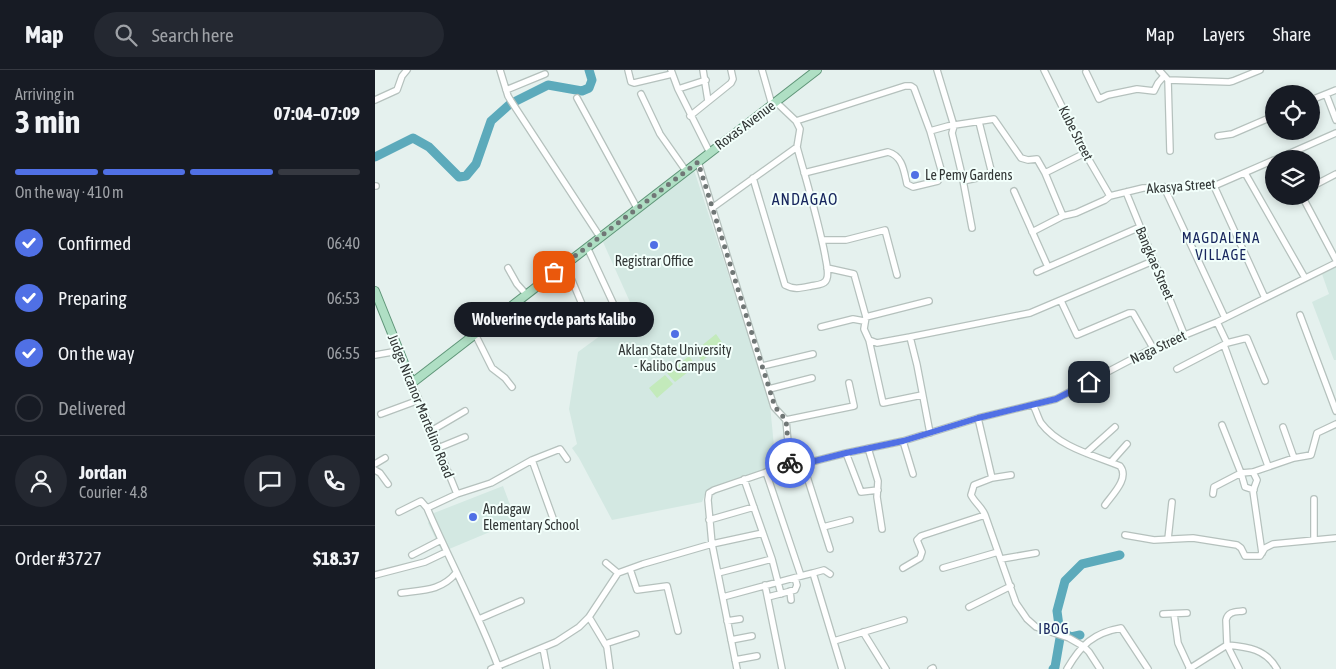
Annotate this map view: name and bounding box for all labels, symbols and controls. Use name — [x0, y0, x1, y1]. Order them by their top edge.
search box — [94, 12, 444, 57]
text: Map — [25, 21, 64, 48]
icon: search — [112, 21, 140, 49]
text: Search here — [152, 24, 234, 46]
text: Map — [1145, 24, 1174, 45]
text: Layers — [1202, 24, 1245, 45]
text: Share — [1273, 24, 1311, 45]
text: Arriving in — [15, 85, 75, 103]
map controls — [1265, 85, 1320, 205]
button: locate — [1265, 85, 1320, 140]
street label: Roxas Avenue — [712, 97, 778, 153]
text: 07:04–07:09 — [273, 102, 360, 124]
text: 3 min — [15, 103, 80, 140]
street label: Kube Street — [1055, 103, 1097, 163]
button: layers — [1265, 150, 1320, 205]
place label: Le Pemy Gardens — [925, 167, 1012, 183]
marker: Le Pemy Gardens — [909, 169, 921, 181]
street label: Akasya Street — [1146, 176, 1216, 196]
text: On the way · 410 m — [15, 183, 124, 201]
district label: ANDAGAO — [772, 190, 838, 208]
street label: Bangkae Street — [1132, 224, 1178, 302]
icon: check — [15, 229, 43, 257]
district label: MAGDALENA VILLAGE — [1182, 229, 1260, 263]
text: Confirmed — [58, 232, 131, 254]
text: 06:40 — [327, 234, 360, 252]
marker: Registrar Office — [648, 239, 660, 251]
pin — [533, 251, 575, 293]
place label: Registrar Office — [615, 253, 693, 269]
icon: bag — [540, 258, 568, 286]
icon: check — [15, 284, 43, 312]
text: Preparing — [58, 287, 127, 309]
text: 06:53 — [327, 289, 360, 307]
callout: Wolverine cycle parts Kalibo — [454, 302, 654, 337]
text: Wolverine cycle parts Kalibo — [472, 310, 636, 328]
street label: Naga Street — [1128, 327, 1188, 367]
marker: Aklan State University - Kalibo Campus — [669, 328, 681, 340]
street label: Judge Nicanor Martelino Road — [385, 332, 457, 480]
icon: check — [15, 339, 43, 367]
text: On the way — [58, 342, 135, 364]
place label: Aklan State University - Kalibo Campus — [619, 342, 732, 374]
text: 06:55 — [327, 344, 360, 362]
pin — [1068, 361, 1110, 403]
icon: home — [1075, 368, 1103, 396]
text: Delivered — [58, 397, 126, 419]
courier — [765, 438, 815, 488]
icon: bike — [776, 449, 804, 477]
button: person — [15, 455, 67, 507]
button: chat — [244, 455, 296, 507]
button: phone — [308, 455, 360, 507]
text: Jordan — [79, 461, 127, 483]
text: Courier · 4.8 — [79, 483, 148, 501]
place label: Andagaw Elementary School — [483, 501, 579, 533]
marker: Andagaw Elementary School — [467, 511, 479, 523]
text: Order #3727 — [15, 547, 102, 569]
text: $18.37 — [313, 547, 360, 569]
district label: IBOG — [1038, 620, 1070, 637]

